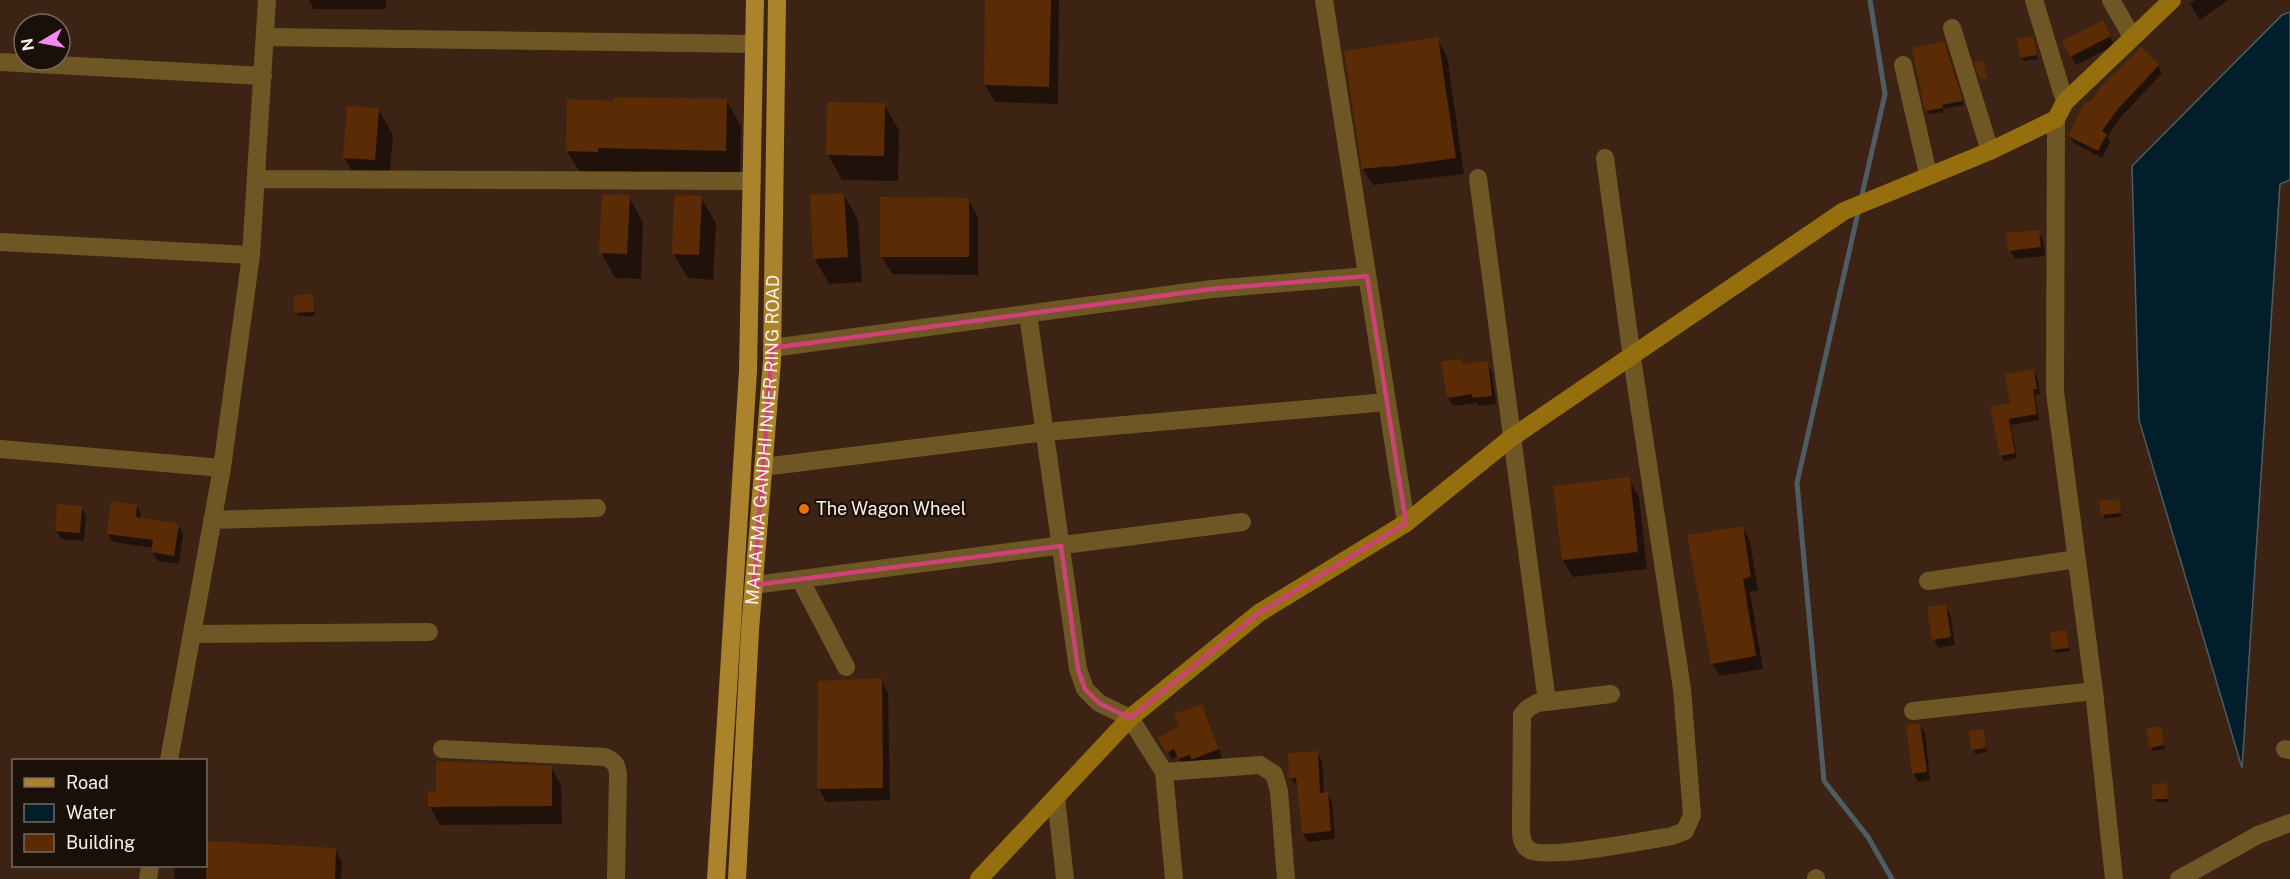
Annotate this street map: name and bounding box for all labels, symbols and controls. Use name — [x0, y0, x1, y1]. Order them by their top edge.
north arrow — [12, 12, 72, 72]
text: N — [17, 37, 38, 52]
street label: MAHATMA GANDHI INNER RING ROAD — [741, 274, 783, 606]
place label: The Wagon Wheel — [816, 498, 966, 519]
marker: The Wagon Wheel — [797, 502, 811, 516]
legend — [12, 759, 207, 867]
text: Road — [66, 772, 109, 793]
text: Water — [66, 802, 116, 823]
text: Building — [66, 832, 135, 853]

